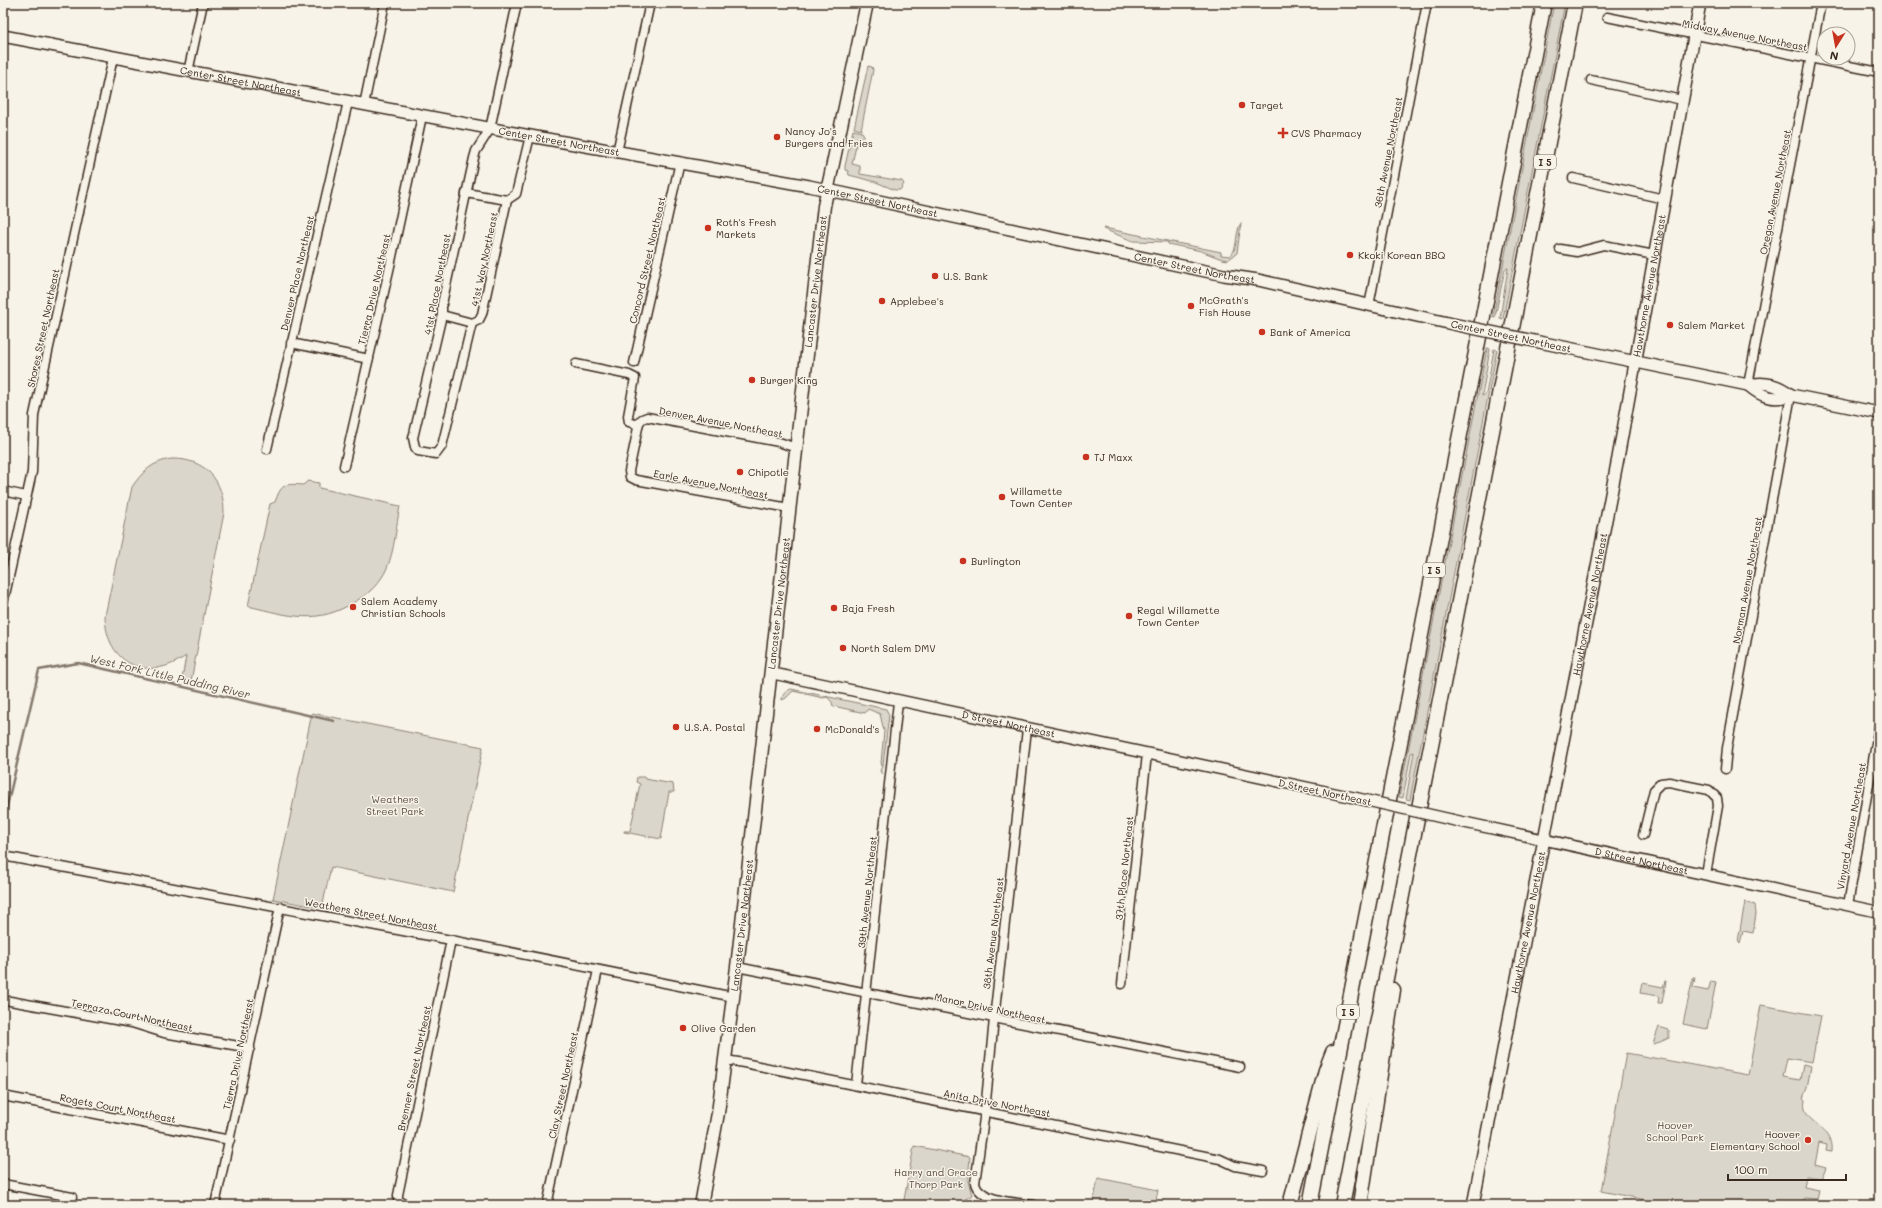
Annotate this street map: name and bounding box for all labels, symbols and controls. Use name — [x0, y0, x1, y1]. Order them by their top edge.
street label: Midway Avenue Northeast — [1681, 16, 1809, 54]
north arrow — [1816, 26, 1856, 66]
text: N — [1828, 48, 1840, 64]
street label: Center Street Northeast — [179, 63, 302, 99]
street label: 36th Avenue Northeast — [1370, 95, 1406, 209]
place label: Target — [1250, 98, 1283, 112]
marker: Target — [1237, 100, 1247, 110]
street label: Center Street Northeast — [497, 123, 621, 159]
place label: Nancy Jo's Burgers and Fries — [785, 124, 873, 150]
place label: CVS Pharmacy — [1291, 126, 1362, 140]
marker: CVS Pharmacy — [1278, 128, 1288, 138]
street label: Oregon Avenue Northeast — [1756, 128, 1794, 256]
marker: Nancy Jo's Burgers and Fries — [772, 132, 782, 142]
road number: I 5 — [1534, 155, 1556, 169]
street label: Center Street Northeast — [816, 181, 939, 220]
street label: Concord Street Northeast — [626, 195, 668, 325]
street label: 41st Way Northeast — [467, 210, 501, 308]
street label: Hawthorne Avenue Northeast — [1629, 213, 1669, 358]
street label: Denver Place Northeast — [277, 214, 317, 332]
place label: Roth's Fresh Markets — [716, 215, 776, 241]
street label: Lancaster Drive Northeast — [801, 215, 830, 348]
marker: Roth's Fresh Markets — [703, 223, 713, 233]
street label: Tierra Drive Northeast — [354, 232, 394, 346]
street label: 41st Place Northeast — [420, 232, 454, 336]
place label: Kkoki Korean BBQ — [1358, 248, 1445, 262]
street label: Center Street Northeast — [1133, 249, 1256, 286]
marker: Kkoki Korean BBQ — [1345, 250, 1355, 260]
street label: Shores Street Northeast — [24, 267, 62, 389]
place label: U.S. Bank — [943, 269, 988, 283]
marker: U.S. Bank — [930, 271, 940, 281]
place label: McGrath's Fish House — [1199, 293, 1251, 319]
place label: Applebee's — [890, 294, 944, 308]
marker: Applebee's — [877, 296, 887, 306]
marker: McGrath's Fish House — [1186, 301, 1196, 311]
street label: Center Street Northeast — [1450, 316, 1572, 356]
place label: Salem Market — [1678, 318, 1745, 332]
marker: Salem Market — [1665, 320, 1675, 330]
place label: Bank of America — [1270, 325, 1351, 339]
marker: Bank of America — [1257, 327, 1267, 337]
place label: Burger King — [760, 373, 818, 387]
marker: Burger King — [747, 375, 757, 385]
street label: Denver Avenue Northeast — [658, 403, 784, 441]
place label: TJ Maxx — [1094, 450, 1133, 464]
marker: TJ Maxx — [1081, 452, 1091, 462]
place label: Chipotle — [748, 465, 789, 479]
street label: Earle Avenue Northeast — [652, 466, 770, 502]
marker: Chipotle — [735, 467, 745, 477]
place label: Willamette Town Center — [1010, 484, 1072, 510]
marker: Willamette Town Center — [997, 492, 1007, 502]
street label: Norman Avenue Northeast — [1729, 515, 1765, 645]
street label: Hawthorne Avenue Northeast — [1569, 532, 1610, 677]
street label: Lancaster Drive Northeast — [764, 536, 793, 670]
place label: Burlington — [971, 554, 1020, 568]
marker: Burlington — [958, 556, 968, 566]
road number: I 5 — [1423, 563, 1445, 577]
place label: Salem Academy Christian Schools — [361, 594, 446, 620]
place label: Baja Fresh — [842, 601, 895, 615]
marker: Salem Academy Christian Schools — [348, 602, 358, 612]
marker: Baja Fresh — [829, 603, 839, 613]
place label: Regal Willamette Town Center — [1137, 603, 1220, 629]
marker: Regal Willamette Town Center — [1124, 611, 1134, 621]
place label: North Salem DMV — [851, 641, 936, 655]
marker: North Salem DMV — [838, 643, 848, 653]
water label: West Fork Little Pudding River — [88, 650, 252, 702]
street label: D Street Northeast — [961, 707, 1057, 741]
place label: U.S.A. Postal — [684, 720, 745, 734]
marker: U.S.A. Postal — [671, 722, 681, 732]
place label: McDonald's — [825, 722, 879, 736]
marker: McDonald's — [812, 724, 822, 734]
street label: Vinyard Avenue Northeast — [1833, 761, 1869, 891]
street label: D Street Northeast — [1277, 775, 1373, 809]
park label: Weathers Street Park — [366, 792, 424, 818]
street label: 37th Place Northeast — [1112, 815, 1136, 921]
street label: 39th Avenue Northeast — [854, 835, 880, 949]
street label: D Street Northeast — [1594, 844, 1690, 878]
street label: Hawthorne Avenue Northeast — [1507, 850, 1549, 995]
street label: Lancaster Drive Northeast — [727, 858, 756, 992]
street label: 38th Avenue Northeast — [979, 876, 1007, 990]
street label: Weathers Street Northeast — [303, 894, 439, 934]
street label: Manor Drive Northeast — [933, 989, 1047, 1027]
street label: Terraza Court Northeast — [70, 995, 194, 1035]
street label: Tierra Drive Northeast — [219, 997, 257, 1111]
street label: Brenner Street Northeast — [394, 1004, 434, 1132]
road number: I 5 — [1337, 1005, 1359, 1019]
place label: Olive Garden — [691, 1021, 756, 1035]
marker: Olive Garden — [678, 1023, 688, 1033]
street label: Clay Street Northeast — [545, 1030, 581, 1140]
street label: Anita Drive Northeast — [942, 1086, 1052, 1120]
street label: Rogets Court Northeast — [59, 1090, 177, 1126]
park label: Hoover School Park — [1646, 1118, 1704, 1144]
place label: Hoover Elementary School — [1710, 1127, 1800, 1153]
marker: Hoover Elementary School — [1803, 1135, 1813, 1145]
scale bar — [1728, 1156, 1846, 1182]
text: 100 m — [1734, 1161, 1768, 1177]
park label: Harry and Grace Thorp Park — [894, 1165, 978, 1191]

